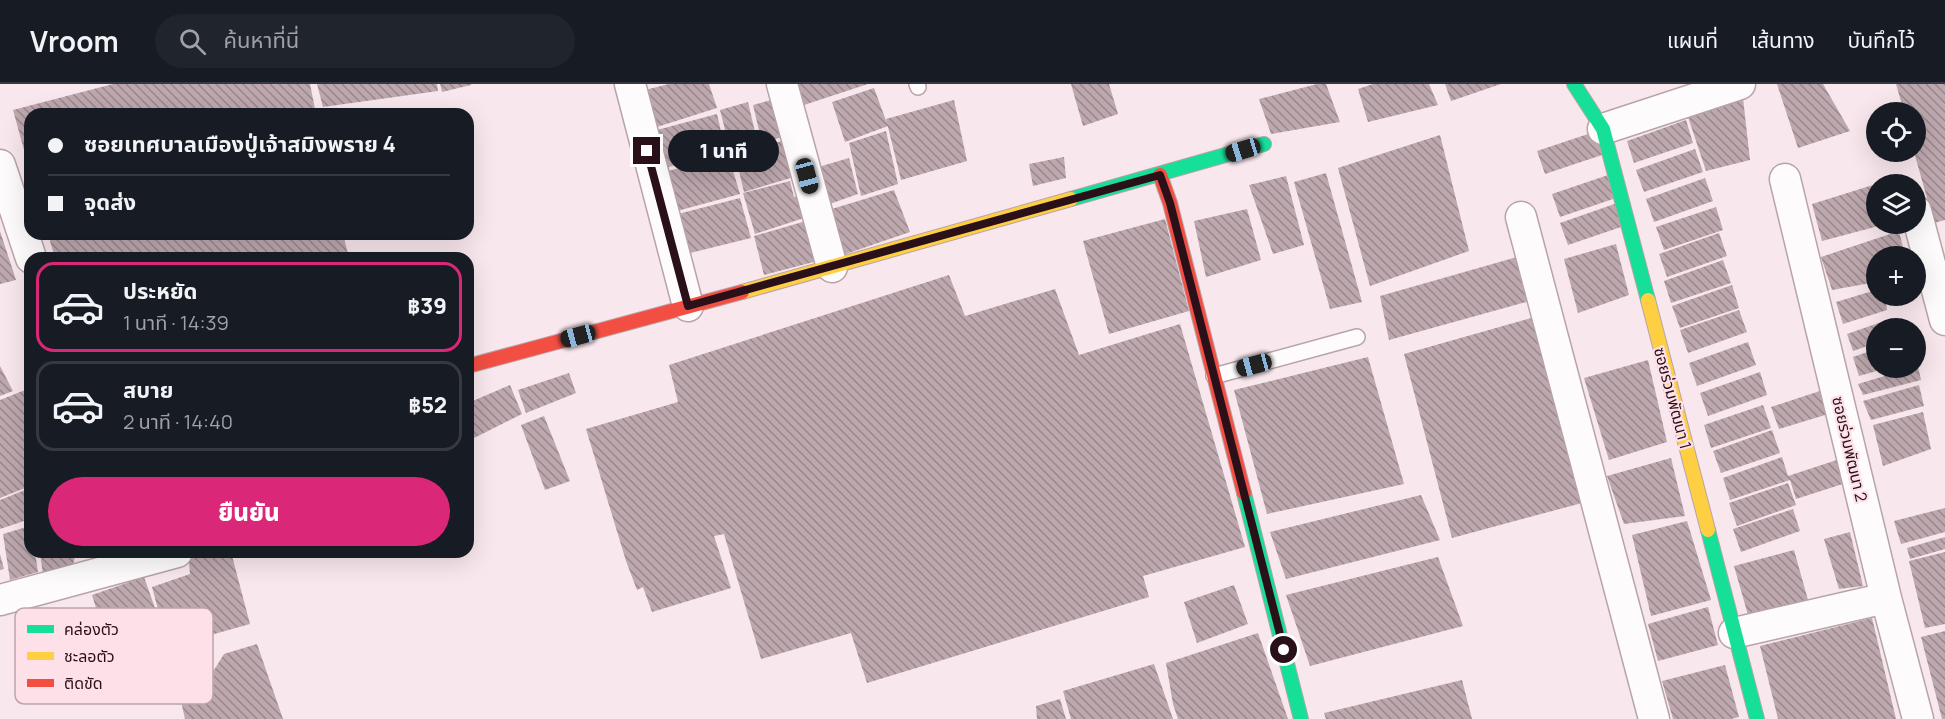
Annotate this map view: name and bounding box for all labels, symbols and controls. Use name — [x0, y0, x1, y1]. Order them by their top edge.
search box — [155, 14, 575, 68]
text: Vroom — [30, 22, 119, 60]
icon: search — [176, 25, 209, 58]
text: ค้นหาที่นี่ — [224, 25, 299, 55]
text: แผนที่ — [1667, 26, 1718, 54]
text: เส้นทาง — [1751, 26, 1815, 54]
text: บันทึกไว้ — [1848, 26, 1915, 54]
map controls — [1866, 102, 1926, 378]
button: locate — [1866, 102, 1926, 162]
text: ซอยเทศบาลเมืองปู่เจ้าสมิงพราย 4 — [84, 129, 396, 159]
callout: 1 นาที — [668, 130, 779, 172]
car — [1223, 136, 1263, 164]
route end — [633, 137, 660, 164]
text: 1 นาที — [699, 137, 748, 164]
car — [794, 156, 820, 196]
button: layers — [1866, 174, 1926, 234]
text: จุดส่ง — [84, 187, 136, 217]
button: + — [1866, 246, 1926, 306]
text: ประหยัด — [123, 276, 198, 306]
icon: car — [51, 280, 105, 334]
text: ฿39 — [407, 291, 447, 321]
text: 1 นาที · 14:39 — [123, 309, 229, 336]
button: − — [1866, 318, 1926, 378]
car — [558, 323, 598, 349]
street label: ซอยร่วมพัฒนา 1 — [1649, 345, 1697, 451]
car — [1234, 352, 1274, 378]
text: สบาย — [123, 375, 173, 405]
icon: car — [51, 379, 105, 433]
text: ฿52 — [408, 390, 447, 420]
street label: ซอยร่วมพัฒนา 2 — [1827, 394, 1873, 504]
text: 2 นาที · 14:40 — [123, 408, 233, 435]
button: ยืนยัน — [48, 477, 450, 546]
legend — [15, 608, 213, 704]
text: คล่องตัว — [64, 618, 119, 640]
route start — [1270, 636, 1297, 663]
text: ชะลอตัว — [64, 645, 115, 667]
text: ติดขัด — [64, 672, 103, 694]

